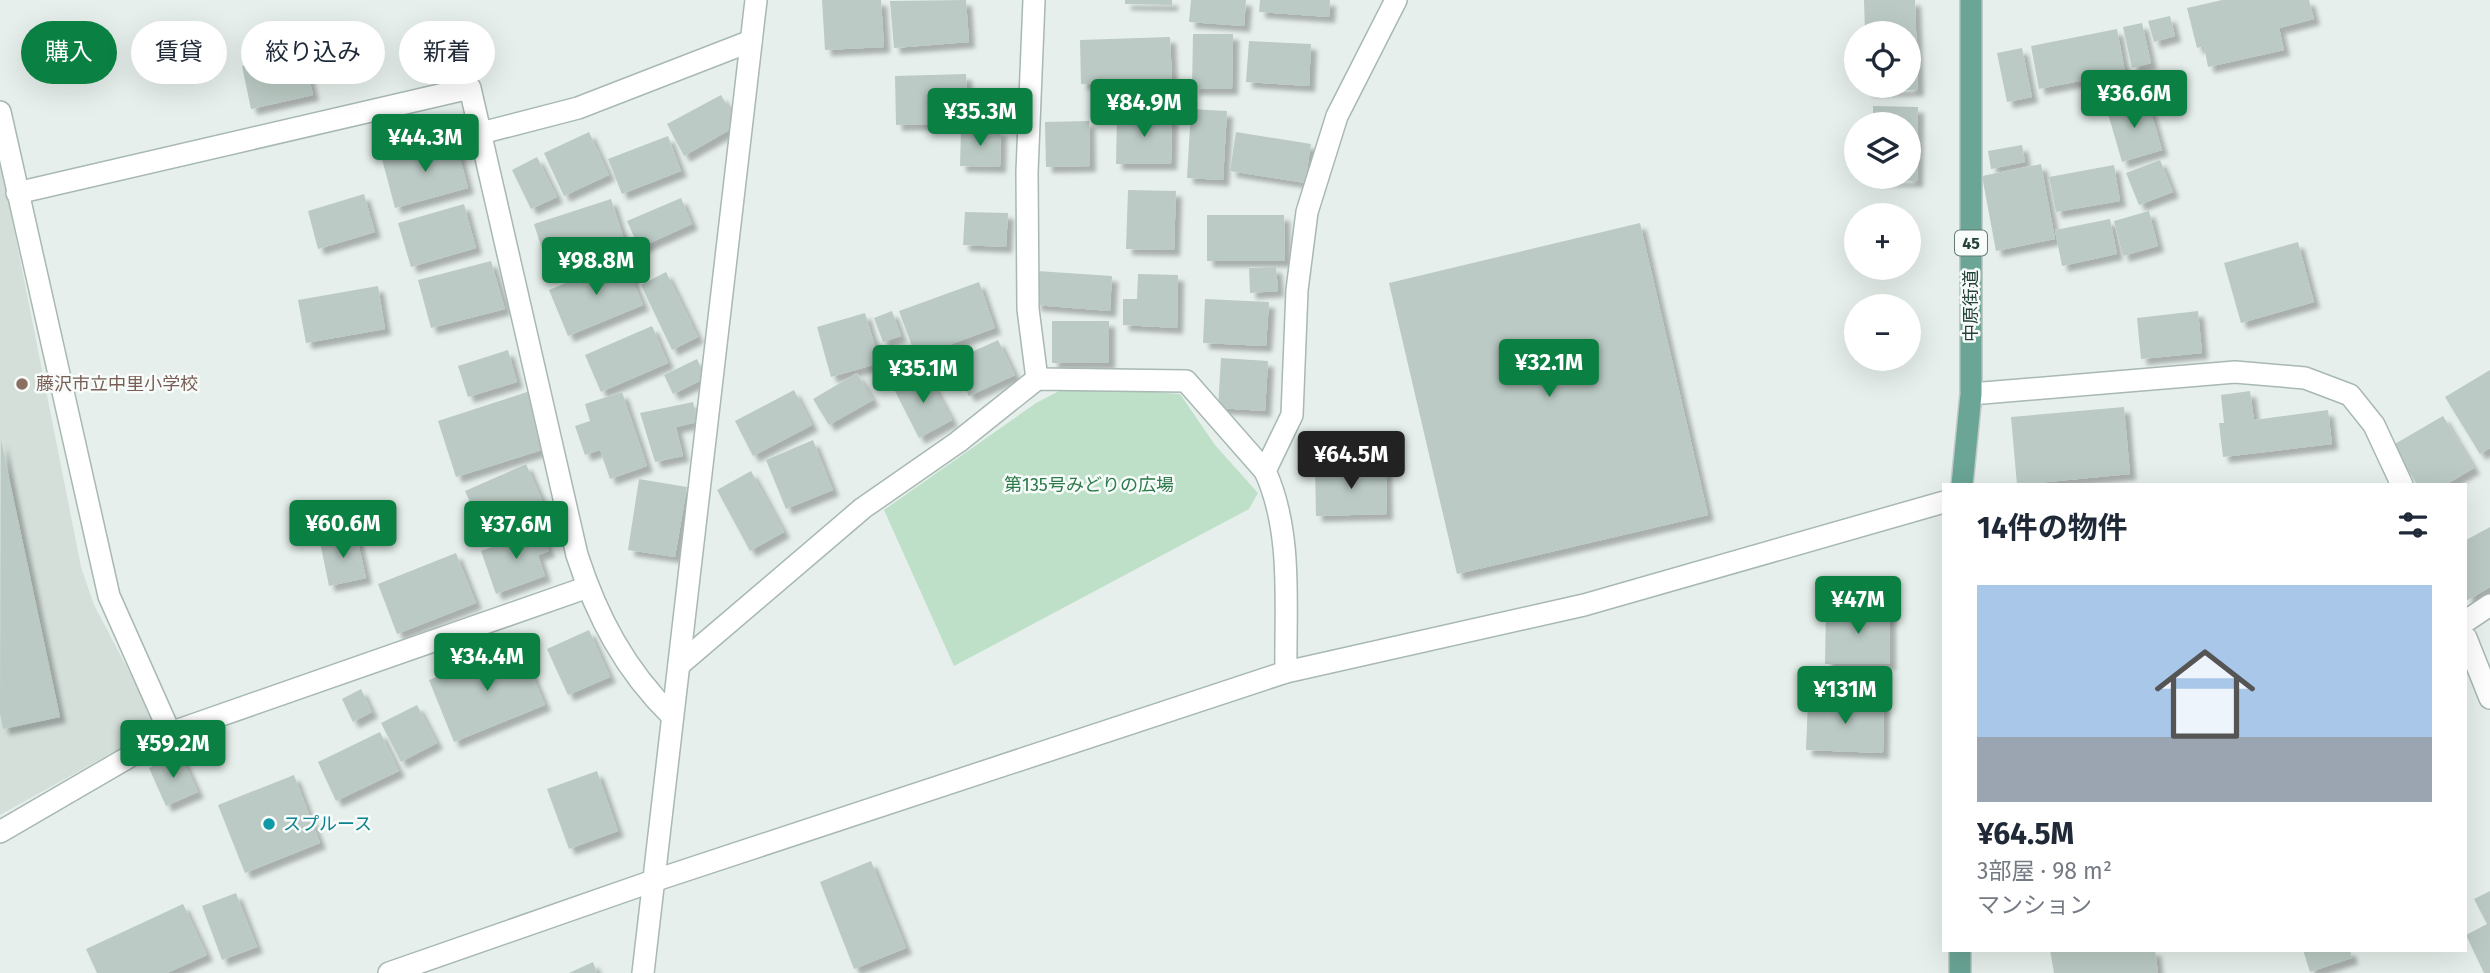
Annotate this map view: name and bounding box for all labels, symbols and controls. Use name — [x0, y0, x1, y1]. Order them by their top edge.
chip: 購入 — [21, 21, 117, 84]
chip: 賃貸 — [131, 21, 227, 84]
chip: 絞り込み — [241, 21, 385, 84]
chip: 新着 — [399, 21, 495, 84]
map controls — [1844, 21, 1921, 371]
button: locate — [1844, 21, 1921, 98]
pin: ¥36.6M — [2077, 71, 2191, 130]
text: ¥36.6M — [2097, 79, 2171, 107]
pin: ¥84.9M — [1087, 80, 1201, 139]
pin: ¥35.3M — [923, 88, 1037, 148]
text: ¥84.9M — [1106, 88, 1182, 116]
text: ¥35.3M — [944, 97, 1016, 125]
button: layers — [1844, 112, 1921, 189]
pin: ¥44.3M — [368, 114, 482, 174]
text: ¥44.3M — [388, 123, 462, 151]
button: + — [1844, 203, 1921, 280]
road number: 45 — [1955, 230, 1987, 256]
pin: ¥98.8M — [539, 238, 653, 297]
text: ¥98.8M — [558, 246, 634, 274]
street label: 中原街道 — [1960, 270, 1982, 342]
button: − — [1844, 294, 1921, 371]
pin: ¥32.1M — [1492, 340, 1606, 399]
pin: ¥35.1M — [866, 346, 980, 405]
text: ¥32.1M — [1515, 348, 1583, 376]
text: ¥35.1M — [889, 354, 957, 382]
place label: 藤沢市立中里小学校 — [36, 373, 198, 395]
marker: 藤沢市立中里小学校 — [14, 376, 30, 392]
pin: ¥64.5M — [1294, 432, 1408, 491]
text: ¥64.5M — [1314, 440, 1388, 468]
park label: 第135号みどりの広場 — [1004, 474, 1174, 496]
pin: ¥60.6M — [286, 500, 400, 560]
pin: ¥37.6M — [459, 502, 573, 561]
icon: filters — [2394, 506, 2432, 544]
text: ¥60.6M — [305, 509, 381, 537]
text: ¥37.6M — [480, 510, 552, 538]
text: 14件の物件 — [1977, 510, 2128, 546]
pin: ¥47M — [1817, 576, 1899, 636]
text: ¥47M — [1831, 585, 1885, 613]
icon: home — [2142, 631, 2268, 757]
pin: ¥34.4M — [430, 634, 544, 693]
text: ¥34.4M — [450, 642, 524, 670]
pin: ¥131M — [1796, 666, 1894, 726]
text: ¥131M — [1813, 675, 1877, 703]
pin: ¥59.2M — [116, 720, 230, 780]
text: ¥59.2M — [136, 729, 210, 757]
place label: スプルース — [283, 813, 372, 835]
marker: スプルース — [261, 816, 277, 832]
text: ¥64.5M — [1977, 816, 2074, 852]
text: 3部屋 · 98 m² — [1977, 857, 2112, 885]
text: マンション — [1977, 891, 2092, 919]

